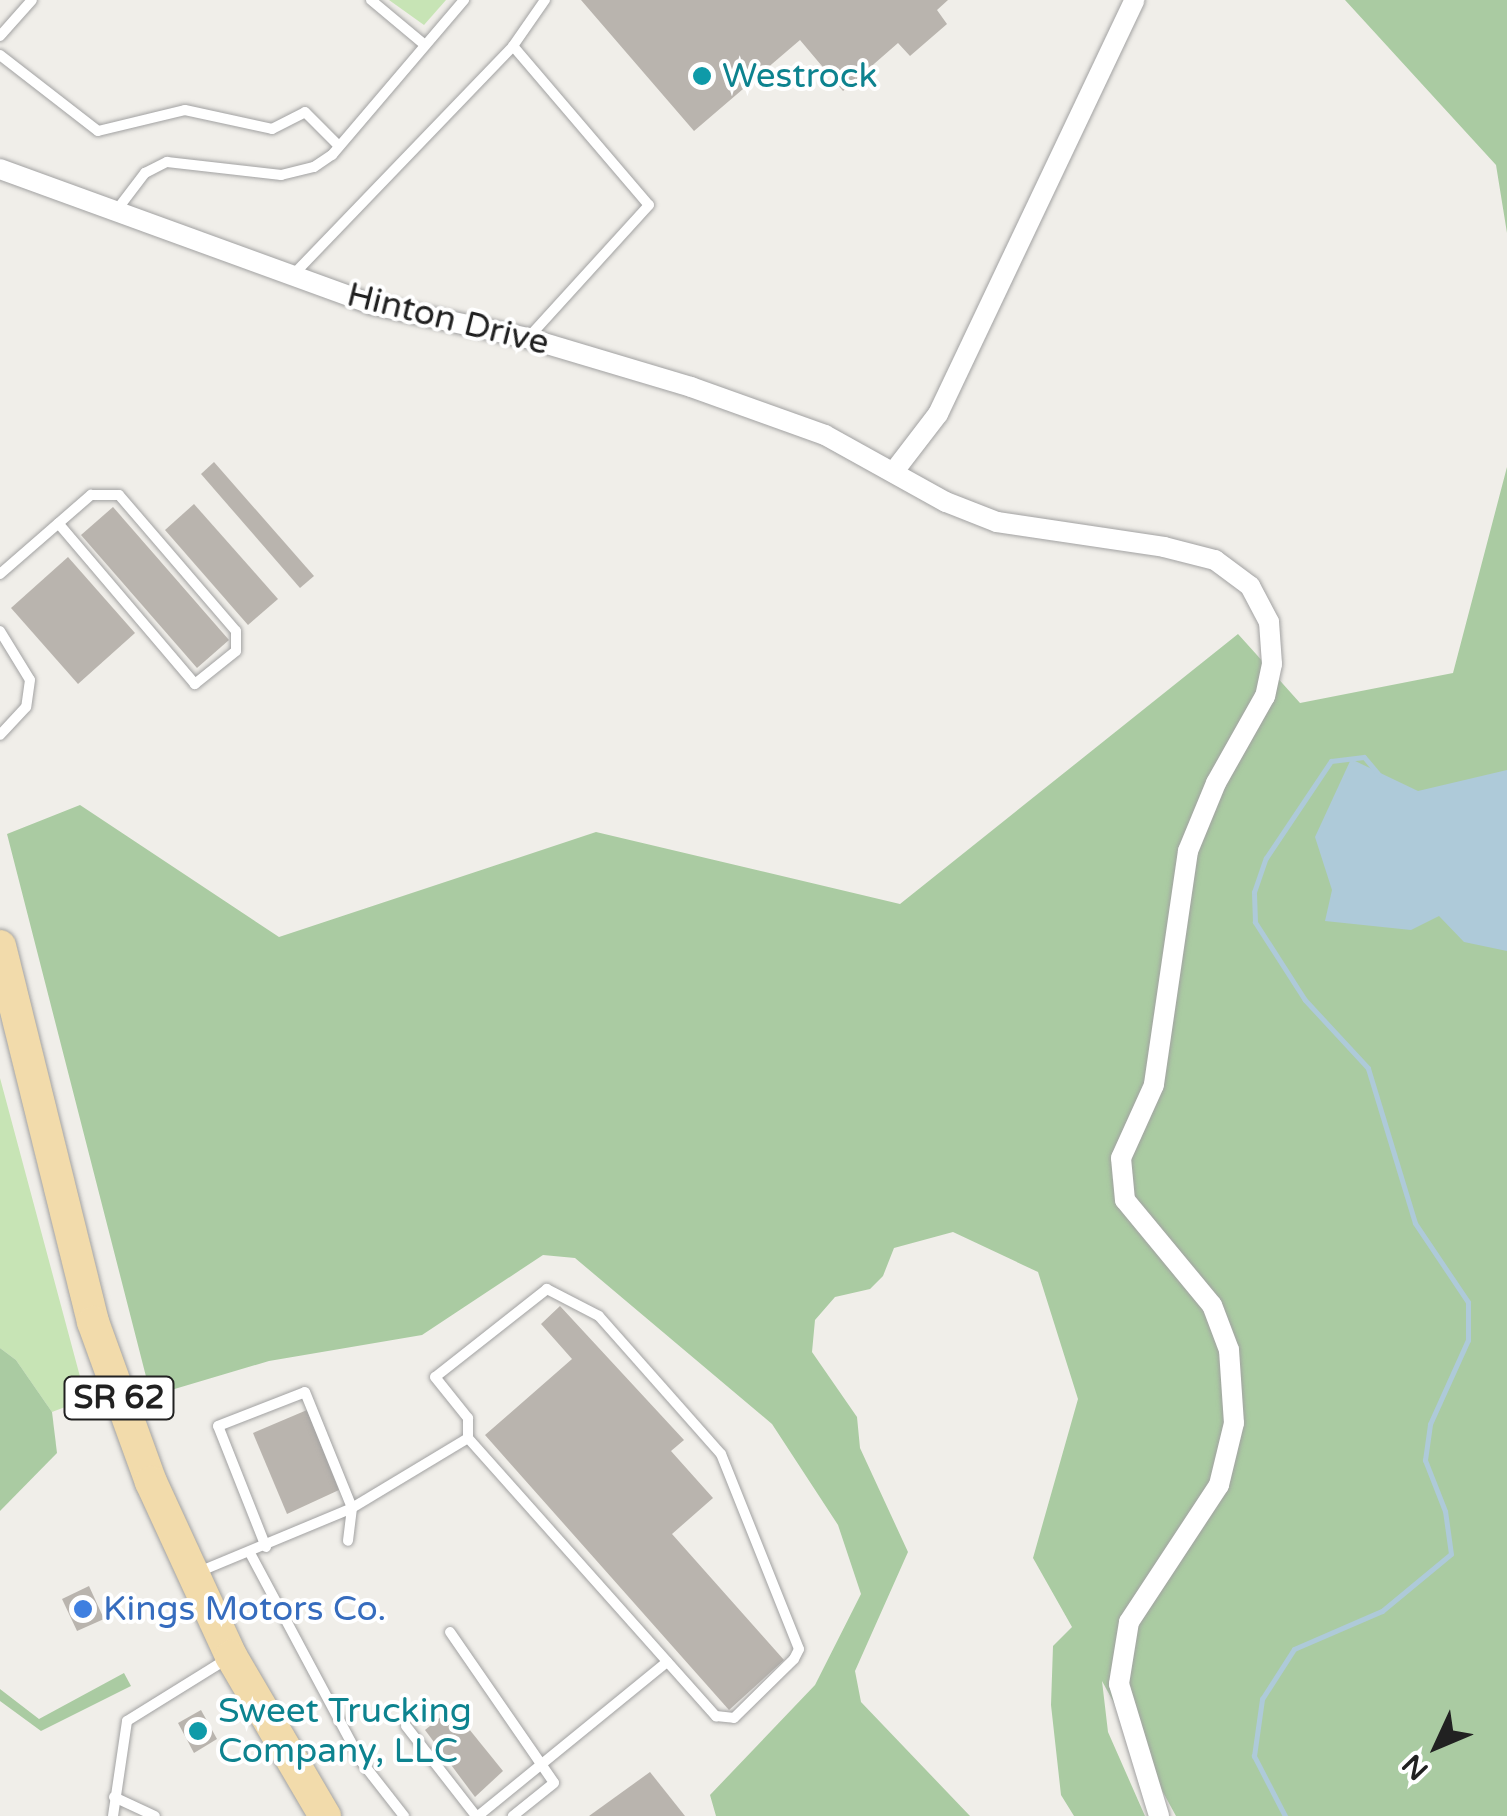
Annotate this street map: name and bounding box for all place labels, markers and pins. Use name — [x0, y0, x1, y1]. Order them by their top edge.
place label: Westrock — [722, 55, 878, 97]
marker: Westrock — [691, 65, 713, 87]
place label: Kings Motors Co. — [103, 1588, 386, 1630]
marker: Kings Motors Co. — [72, 1598, 94, 1620]
place label: Sweet Trucking Company, LLC — [218, 1690, 472, 1772]
marker: Sweet Trucking Company, LLC — [187, 1720, 209, 1742]

